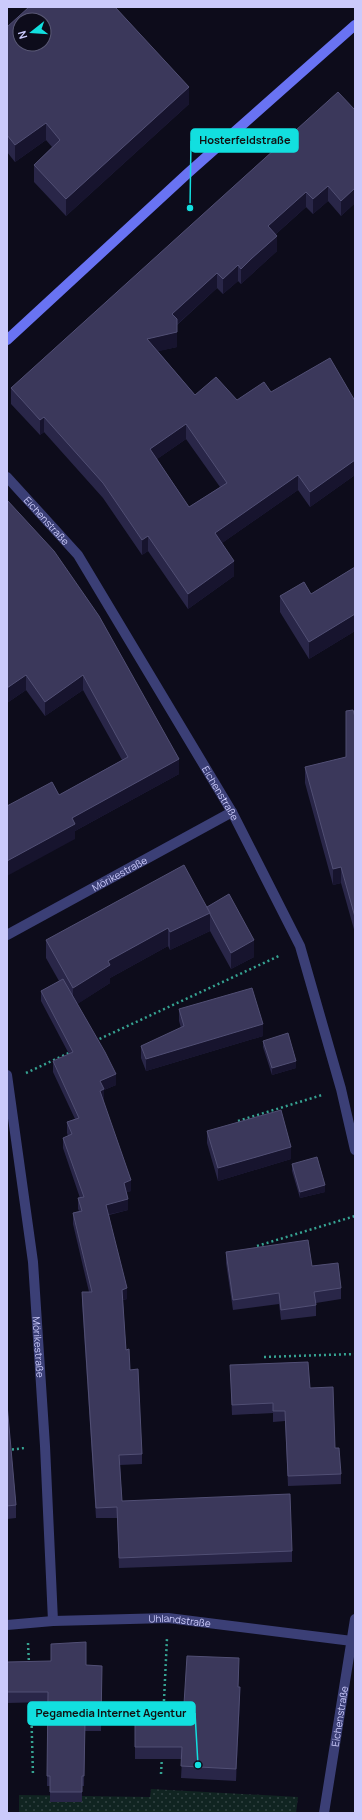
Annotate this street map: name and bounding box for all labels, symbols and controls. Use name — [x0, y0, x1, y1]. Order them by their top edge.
north arrow — [12, 12, 52, 52]
text: N — [14, 29, 30, 41]
callout: Hosterfeldstraße — [191, 129, 298, 152]
text: Hosterfeldstraße — [199, 132, 291, 147]
street label: Eichenstraße — [21, 493, 73, 548]
street label: Eichenstraße — [199, 763, 242, 823]
street label: Mörikestraße — [89, 853, 150, 894]
street label: Mörikestraße — [30, 1316, 48, 1378]
street label: Uhlandstraße — [148, 1611, 212, 1630]
street label: Eichenstraße — [328, 1685, 351, 1748]
callout: Pegamedia Internet Agentur — [28, 1702, 195, 1725]
text: Pegamedia Internet Agentur — [36, 1705, 187, 1720]

